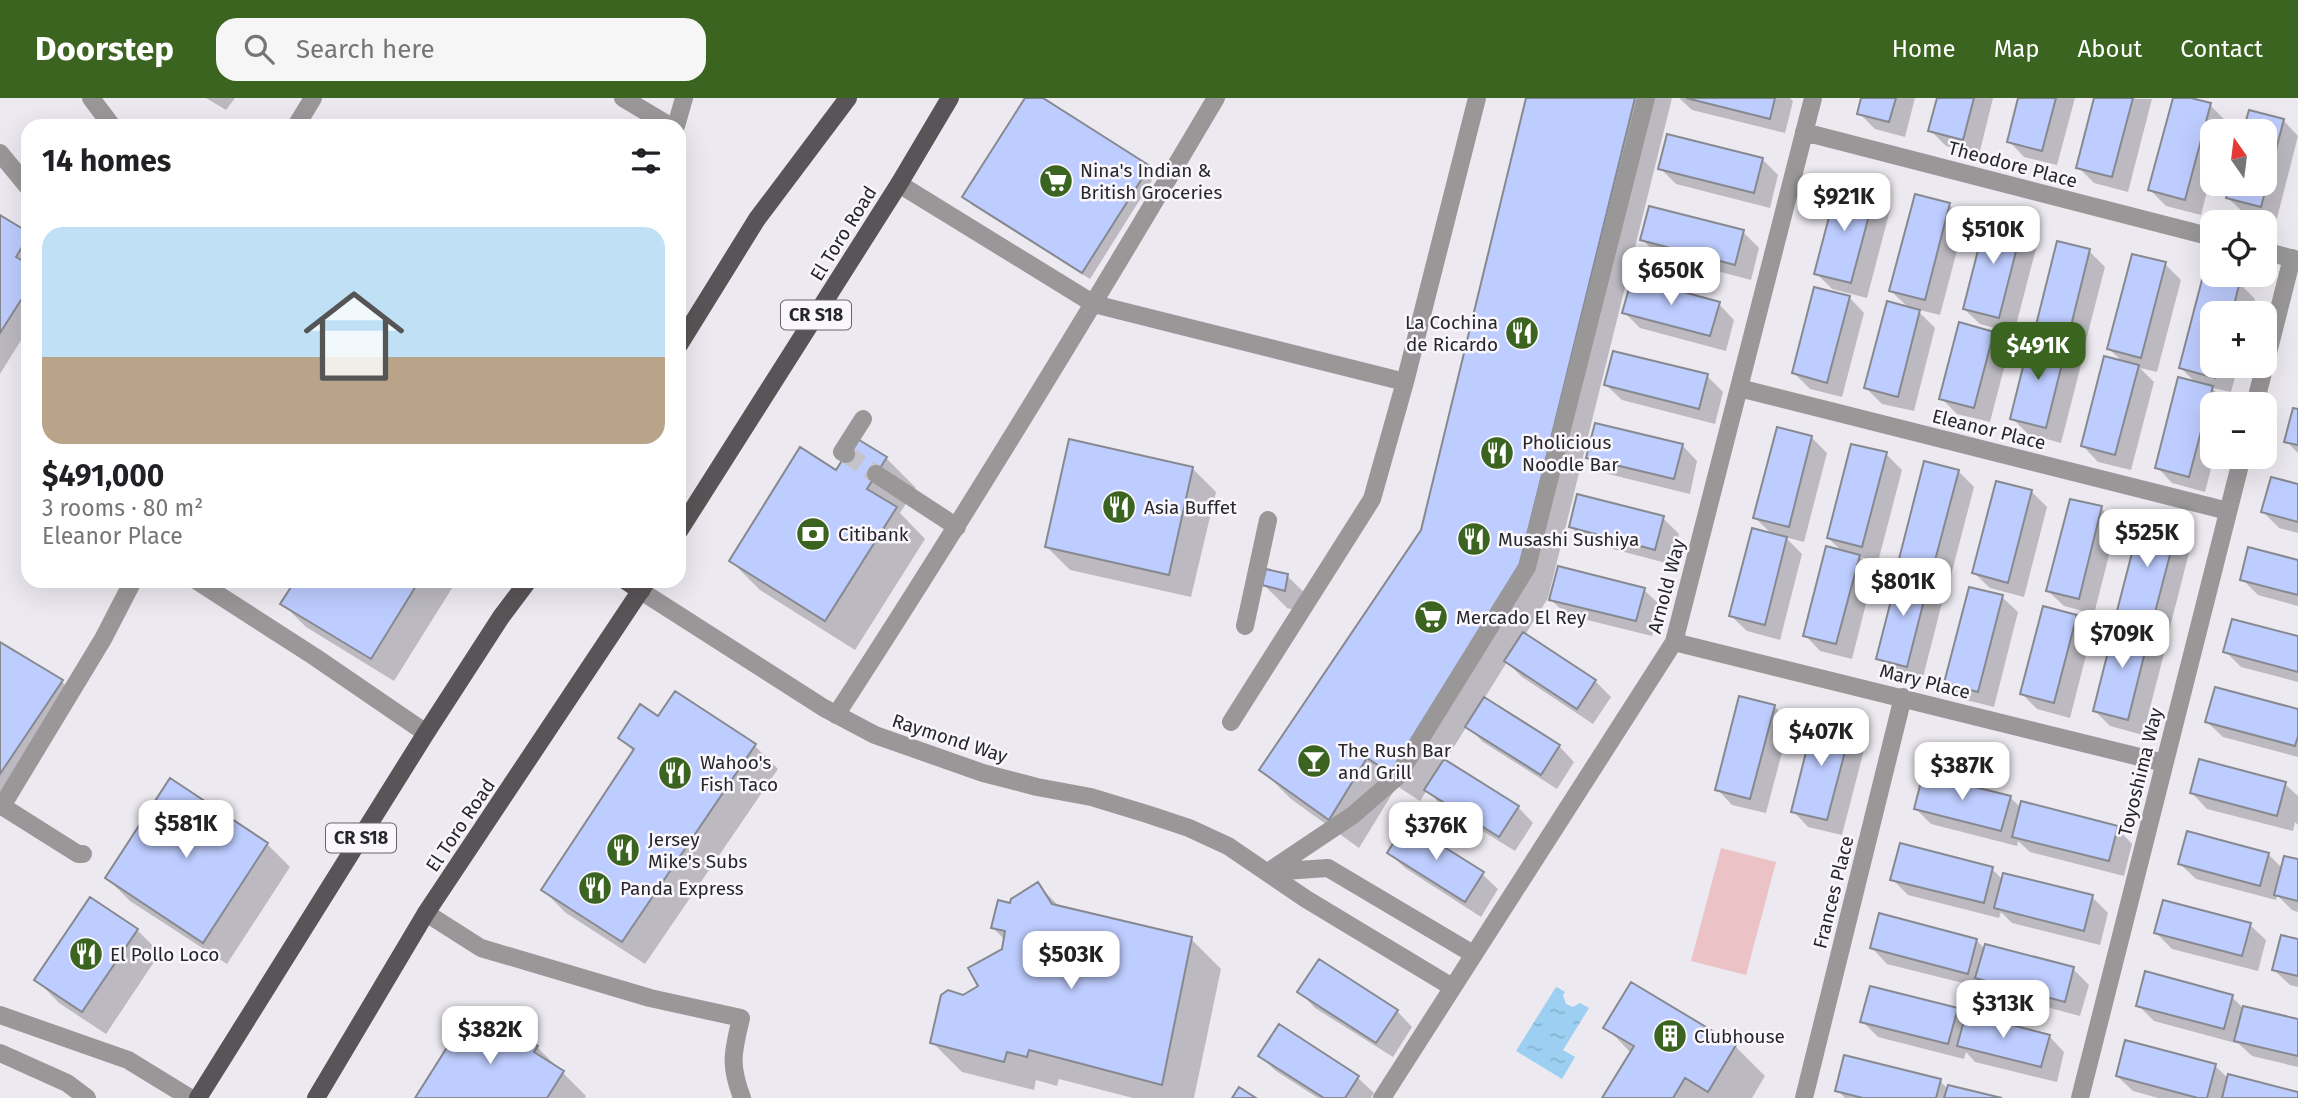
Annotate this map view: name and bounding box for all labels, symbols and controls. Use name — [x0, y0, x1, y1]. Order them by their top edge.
search box — [216, 18, 706, 81]
text: Doorstep — [35, 29, 174, 69]
icon: search — [240, 30, 278, 68]
text: Search here — [296, 34, 435, 65]
text: Home — [1892, 35, 1956, 63]
text: Map — [1994, 35, 2040, 63]
text: About — [2078, 35, 2142, 63]
text: Contact — [2180, 35, 2263, 63]
north arrow — [2200, 119, 2277, 196]
map controls — [2200, 119, 2277, 469]
street label: Theodore Place — [1946, 136, 2080, 193]
icon: filters — [627, 142, 665, 180]
text: 14 homes — [42, 143, 171, 179]
place label: Nina's Indian & British Groceries — [1080, 159, 1222, 204]
supermarket icon: Nina's Indian & British Groceries — [1037, 162, 1075, 200]
pin: $921K — [1795, 174, 1893, 233]
street label: El Toro Road — [805, 182, 882, 285]
text: $921K — [1813, 182, 1875, 210]
pin: $510K — [1944, 206, 2042, 266]
button: locate — [2200, 210, 2277, 287]
text: $510K — [1962, 215, 2024, 243]
pin: $650K — [1622, 248, 1720, 307]
text: $650K — [1638, 256, 1704, 284]
icon: home — [291, 273, 417, 399]
road number: CR S18 — [781, 300, 851, 330]
button: + — [2200, 301, 2277, 378]
place label: La Cochina de Ricardo — [1405, 311, 1498, 356]
restaurant icon: La Cochina de Ricardo — [1503, 314, 1541, 352]
pin: $491K — [1989, 322, 2087, 382]
text: $491K — [2007, 331, 2069, 359]
button: − — [2200, 392, 2277, 469]
street label: Eleanor Place — [1930, 404, 2048, 455]
place label: Pholicious Noodle Bar — [1522, 431, 1619, 476]
restaurant icon: Pholicious Noodle Bar — [1478, 434, 1516, 472]
text: $491,000 — [42, 458, 164, 494]
restaurant icon: Asia Buffet — [1100, 488, 1138, 526]
text: 3 rooms · 80 m² — [42, 494, 203, 522]
place label: Asia Buffet — [1144, 496, 1237, 519]
pin: $525K — [2098, 510, 2196, 569]
bank icon: Citibank — [794, 515, 832, 553]
text: $525K — [2115, 518, 2179, 546]
restaurant icon: Musashi Sushiya — [1455, 520, 1493, 558]
text: Eleanor Place — [42, 522, 183, 550]
place label: Citibank — [838, 523, 909, 546]
place label: Musashi Sushiya — [1498, 528, 1639, 551]
street label: Arnold Way — [1643, 536, 1690, 636]
pin: $801K — [1854, 559, 1952, 618]
text: $801K — [1871, 567, 1935, 595]
supermarket icon: Mercado El Rey — [1412, 598, 1450, 636]
place label: Mercado El Rey — [1456, 606, 1587, 629]
pin: $709K — [2073, 610, 2171, 670]
text: $709K — [2090, 619, 2154, 647]
street label: Mary Place — [1877, 659, 1973, 704]
street label: Toyoshima Way — [2113, 705, 2168, 839]
pin: $407K — [1772, 708, 1870, 768]
street label: Raymond Way — [889, 709, 1011, 768]
text: $407K — [1789, 717, 1853, 745]
place label: The Rush Bar and Grill — [1338, 739, 1452, 784]
bar icon: The Rush Bar and Grill — [1295, 742, 1333, 780]
pin: $387K — [1913, 742, 2011, 802]
place label: Wahoo's Fish Taco — [700, 751, 778, 796]
text: $387K — [1931, 751, 1993, 779]
restaurant icon: Wahoo's Fish Taco — [656, 754, 694, 792]
street label: El Toro Road — [421, 774, 500, 876]
pin: $581K — [137, 800, 235, 860]
pin: $376K — [1387, 802, 1485, 862]
text: $581K — [155, 809, 217, 837]
text: $376K — [1405, 811, 1467, 839]
road number: CR S18 — [326, 824, 396, 852]
place label: Jersey Mike's Subs — [648, 828, 747, 873]
restaurant icon: Jersey Mike's Subs — [604, 831, 642, 869]
street label: Frances Place — [1808, 833, 1859, 951]
restaurant icon: Panda Express — [576, 869, 614, 907]
place label: Panda Express — [620, 877, 744, 900]
pin: $503K — [1022, 932, 1120, 991]
restaurant icon: El Pollo Loco — [67, 935, 105, 973]
text: $503K — [1039, 940, 1103, 968]
place label: El Pollo Loco — [110, 943, 219, 966]
pin: $313K — [1954, 981, 2052, 1040]
text: $313K — [1972, 989, 2034, 1017]
pin: $382K — [441, 1006, 539, 1066]
text: $382K — [458, 1015, 522, 1043]
building icon: Clubhouse — [1651, 1017, 1689, 1055]
place label: Clubhouse — [1694, 1025, 1785, 1048]

